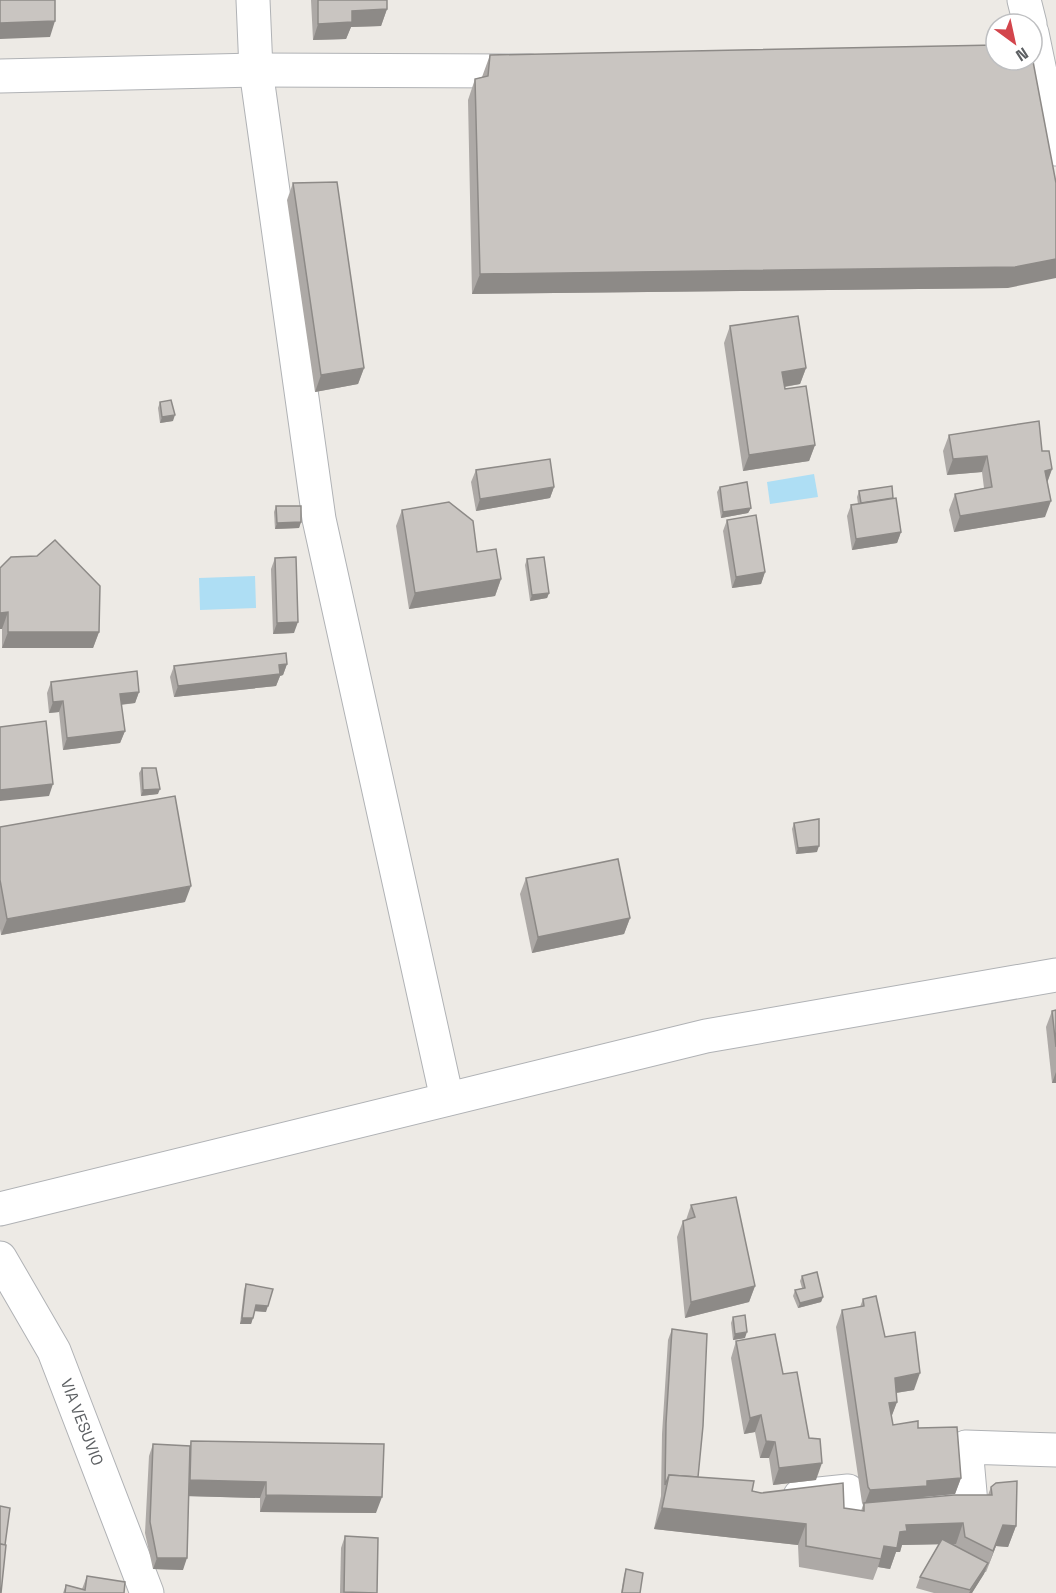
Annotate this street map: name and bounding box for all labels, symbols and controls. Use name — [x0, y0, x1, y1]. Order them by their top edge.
north arrow — [984, 12, 1044, 72]
text: N — [1012, 42, 1032, 66]
street label: VIA VESUVIO — [56, 1376, 108, 1468]

